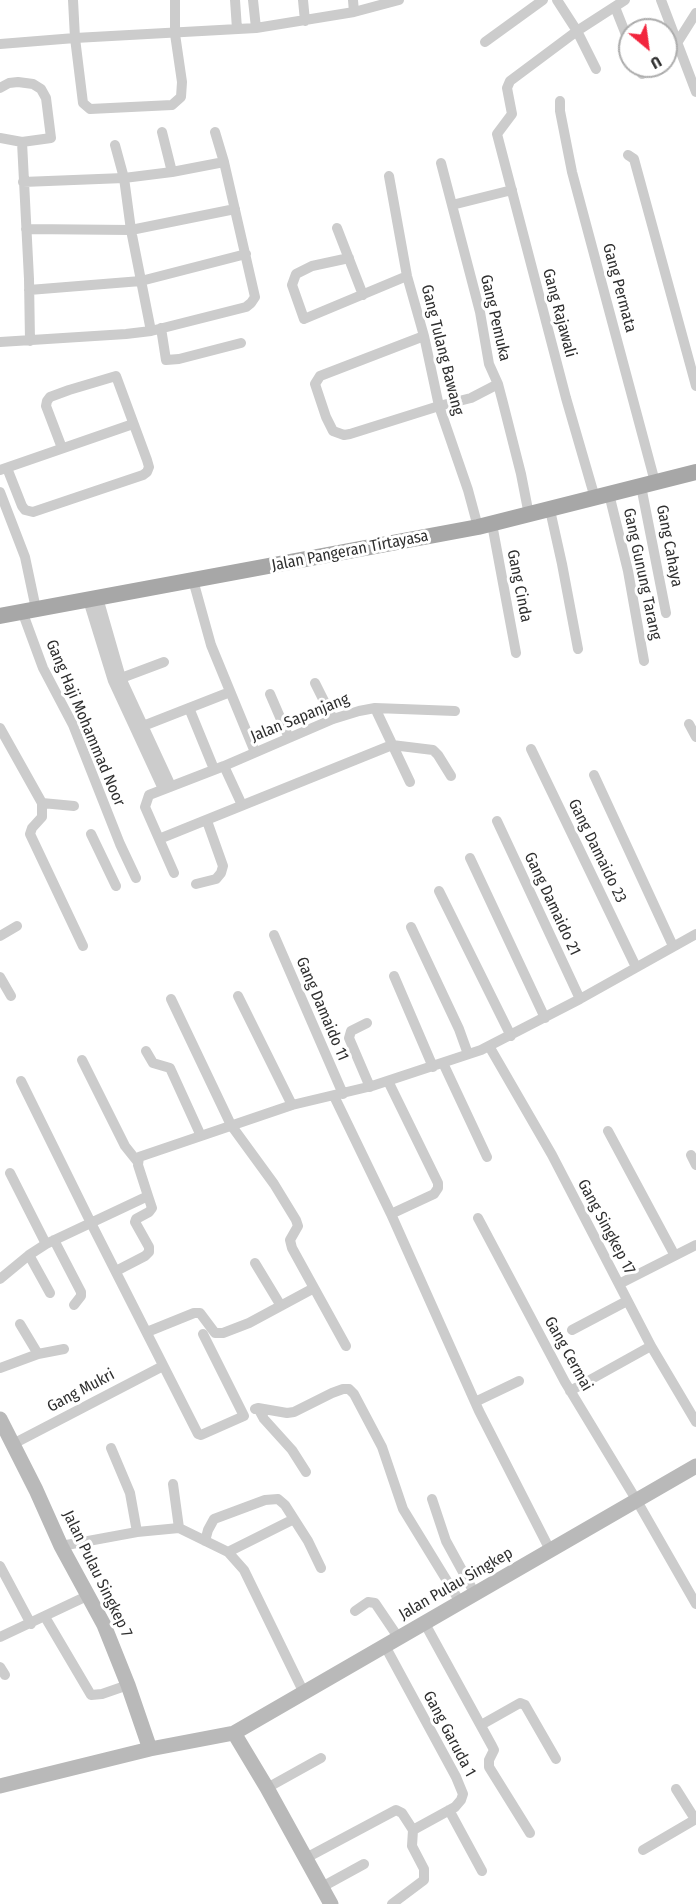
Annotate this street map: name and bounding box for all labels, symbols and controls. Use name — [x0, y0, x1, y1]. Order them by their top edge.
north arrow — [618, 18, 678, 78]
text: U — [647, 52, 665, 73]
street label: Gang Permata — [598, 241, 640, 335]
street label: Gang Rajawali — [538, 267, 580, 359]
street label: Gang Pemuka — [476, 273, 514, 363]
street label: Gang Tulang Bawang — [416, 283, 468, 417]
street label: Gang Cahaya — [652, 503, 686, 589]
street label: Gang Gunung Tarang — [619, 506, 665, 642]
street label: Jalan Pangeran Tirtayasa — [270, 526, 430, 576]
street label: Gang Cinda — [503, 548, 535, 624]
street label: Gang Haji Mohammad Noor — [41, 637, 129, 809]
street label: Jalan Sapanjang — [248, 690, 352, 746]
street label: Gang Damaido 23 — [564, 796, 630, 906]
street label: Gang Damaido 21 — [520, 849, 584, 959]
street label: Gang Damaido 11 — [292, 954, 352, 1064]
street label: Gang Singkep 17 — [573, 1176, 639, 1278]
street label: Gang Cermai — [540, 1313, 596, 1395]
street label: Gang Mukri — [44, 1365, 118, 1417]
street label: Jalan Pulau Singkep 7 — [58, 1508, 136, 1640]
street label: Jalan Pulau Singkep — [396, 1544, 516, 1624]
street label: Gang Garuda 1 — [418, 1688, 480, 1780]

